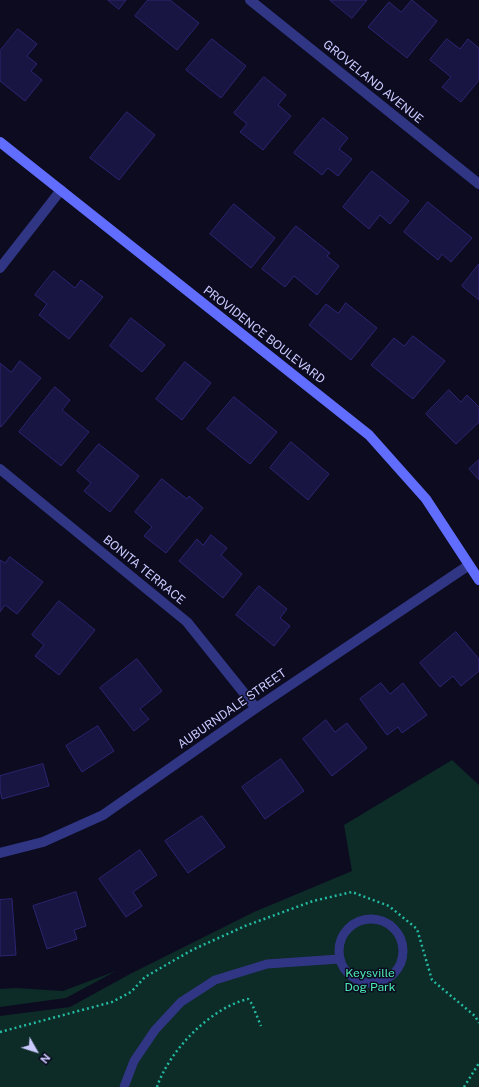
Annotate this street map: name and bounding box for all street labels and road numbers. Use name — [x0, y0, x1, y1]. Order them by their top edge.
street label: GROVELAND AVENUE — [320, 37, 426, 127]
street label: PROVIDENCE BOULEVARD — [200, 283, 328, 387]
street label: BONITA TERRACE — [100, 532, 188, 608]
street label: AUBURNDALE STREET — [175, 666, 289, 752]

